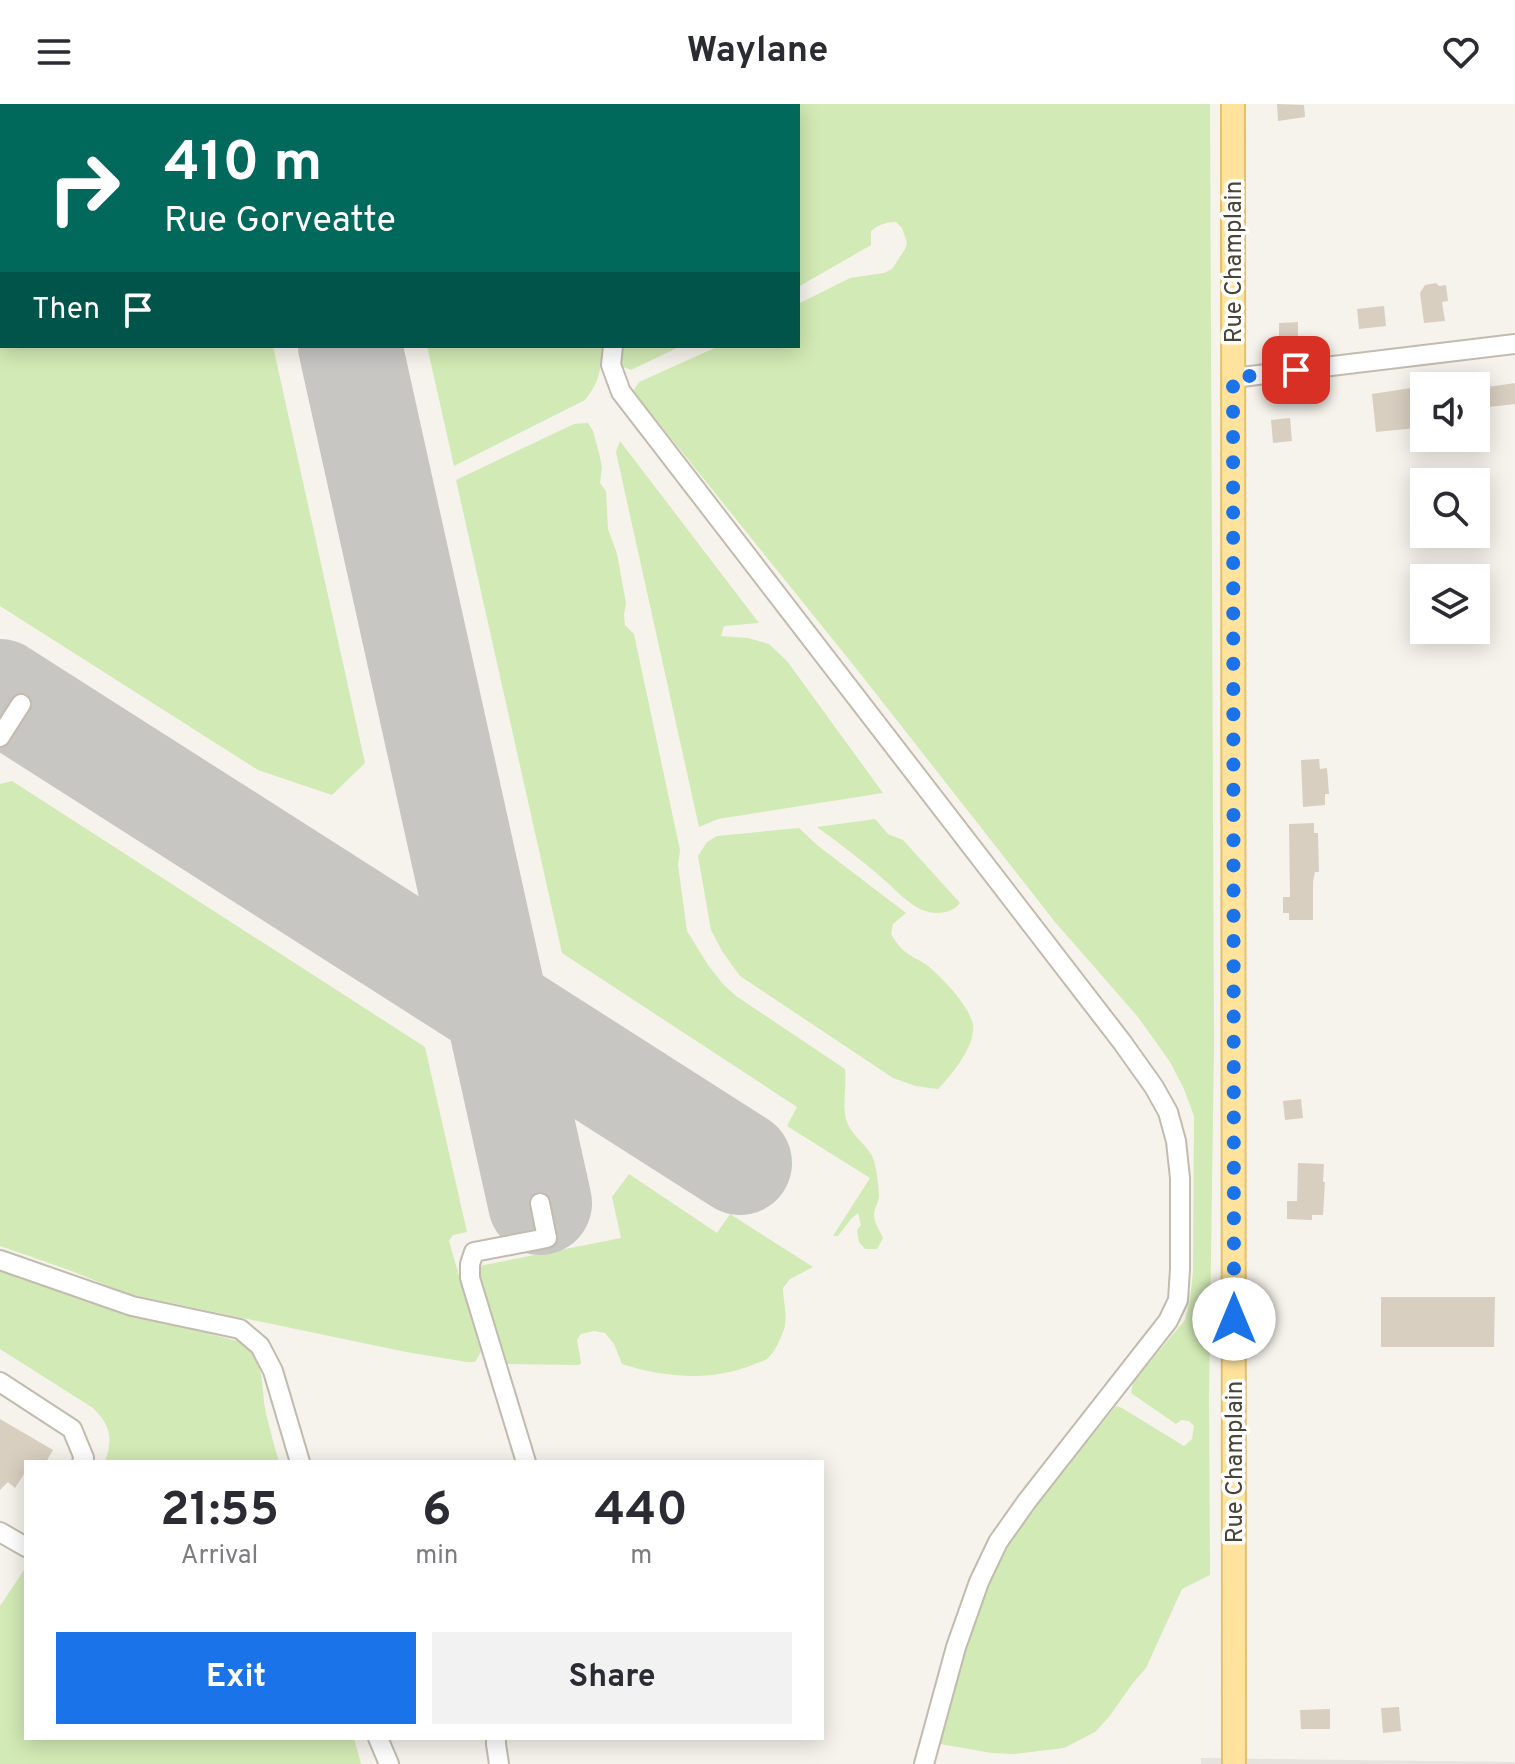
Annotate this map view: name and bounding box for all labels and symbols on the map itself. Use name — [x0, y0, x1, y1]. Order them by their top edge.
street label: Rue Champlain — [1220, 181, 1250, 343]
pin — [1262, 336, 1330, 404]
position arrow — [1192, 1277, 1276, 1361]
street label: Rue Champlain — [1221, 1381, 1251, 1543]

